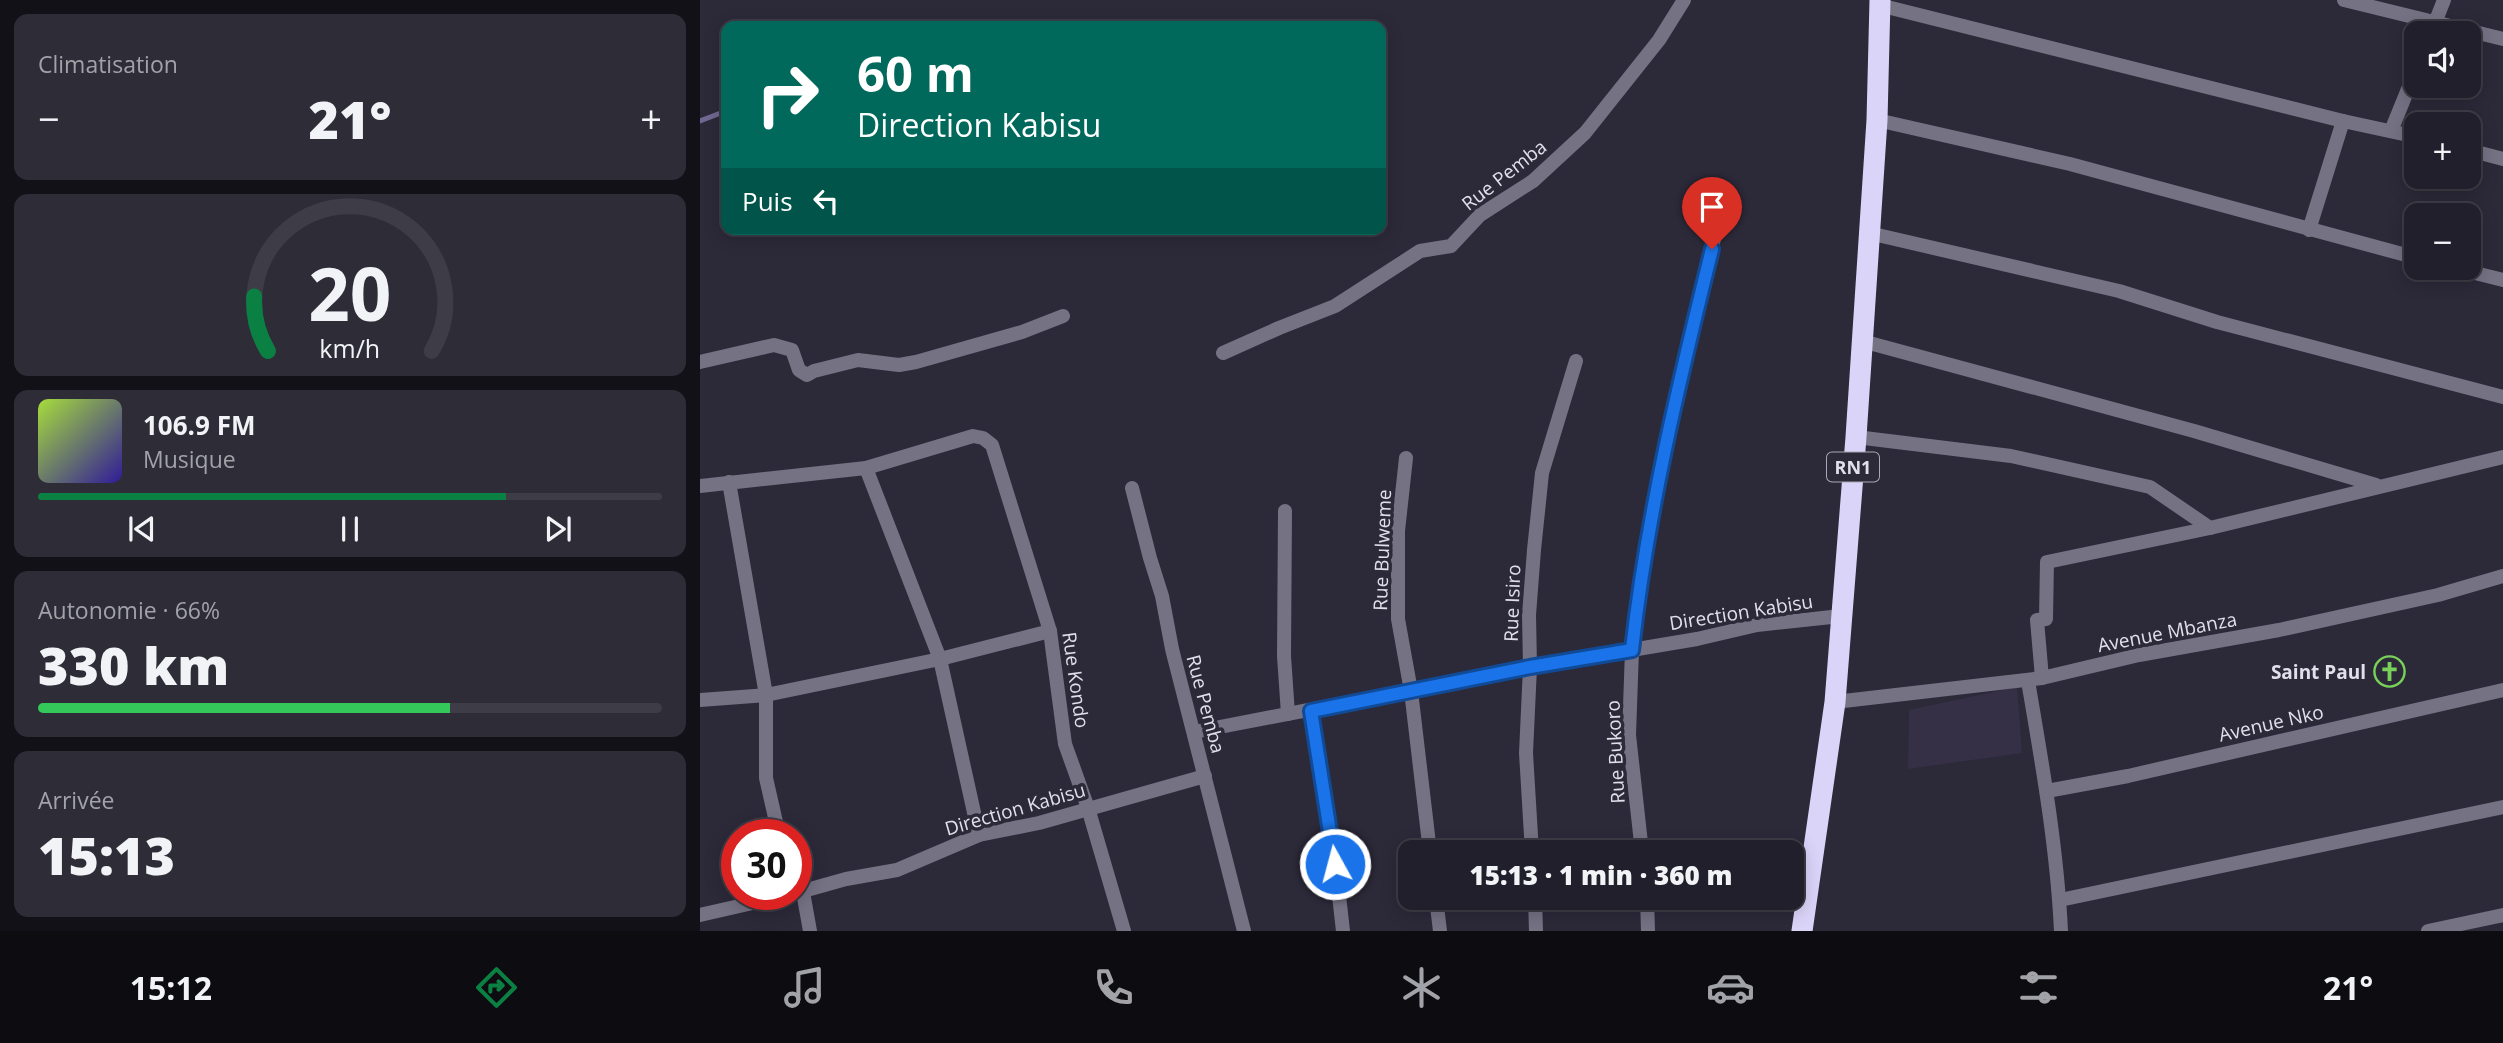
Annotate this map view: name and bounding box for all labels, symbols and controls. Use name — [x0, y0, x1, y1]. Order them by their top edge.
map controls — [2404, 21, 2481, 280]
button: sound — [2404, 21, 2481, 98]
text: 60 m — [857, 40, 974, 106]
text: Climatisation — [38, 48, 178, 80]
icon: right — [742, 49, 833, 140]
text: 21° — [309, 83, 391, 154]
text: − — [38, 92, 60, 144]
text: + — [640, 92, 662, 144]
text: Direction Kabisu — [857, 103, 1101, 146]
button: + — [2404, 112, 2481, 189]
street label: Rue Pemba — [1456, 134, 1552, 216]
pin — [1682, 177, 1742, 249]
icon: left — [807, 182, 845, 220]
text: Puis — [742, 183, 793, 219]
icon: arrive — [1693, 188, 1731, 226]
button: − — [2404, 203, 2481, 280]
text: 20 — [308, 244, 392, 343]
text: km/h — [320, 331, 380, 365]
text: 106.9 FM — [143, 407, 255, 443]
text: Musique — [143, 443, 236, 475]
road number: RN1 — [1827, 452, 1879, 481]
street label: Rue Bulweme — [1367, 489, 1397, 611]
icon: previous — [123, 510, 161, 548]
icon: pause — [331, 510, 369, 548]
icon: next — [539, 510, 577, 548]
street label: Rue Isiro — [1498, 564, 1526, 642]
street label: Direction Kabisu — [1667, 588, 1815, 636]
text: Autonomie · 66% — [38, 594, 220, 626]
street label: Avenue Mbanza — [2095, 606, 2239, 658]
text: 330 km — [38, 629, 229, 700]
street label: Rue Kondo — [1056, 630, 1096, 730]
street label: Rue Pemba — [1180, 652, 1232, 756]
church icon: Saint Paul — [2372, 655, 2406, 689]
place label: Saint Paul — [2271, 659, 2366, 685]
street label: Avenue Nko — [2216, 698, 2326, 748]
street label: Rue Bukoro — [1599, 700, 1631, 804]
street label: Direction Kabisu — [942, 777, 1088, 841]
text: Arrivée — [38, 784, 114, 816]
text: 15:13 — [38, 819, 175, 890]
speed limit sign: 30 — [721, 819, 812, 910]
position arrow — [1298, 827, 1372, 901]
text: 15:13 · 1 min · 360 m — [1470, 857, 1732, 893]
icon: directions — [472, 963, 521, 1012]
icon: music — [780, 963, 829, 1012]
icon: phone — [1089, 963, 1138, 1012]
icon: climate — [1397, 963, 1446, 1012]
icon: car — [1706, 963, 1755, 1012]
icon: filters — [2014, 963, 2063, 1012]
text: 15:12 — [130, 966, 212, 1009]
text: 21° — [2323, 966, 2373, 1009]

